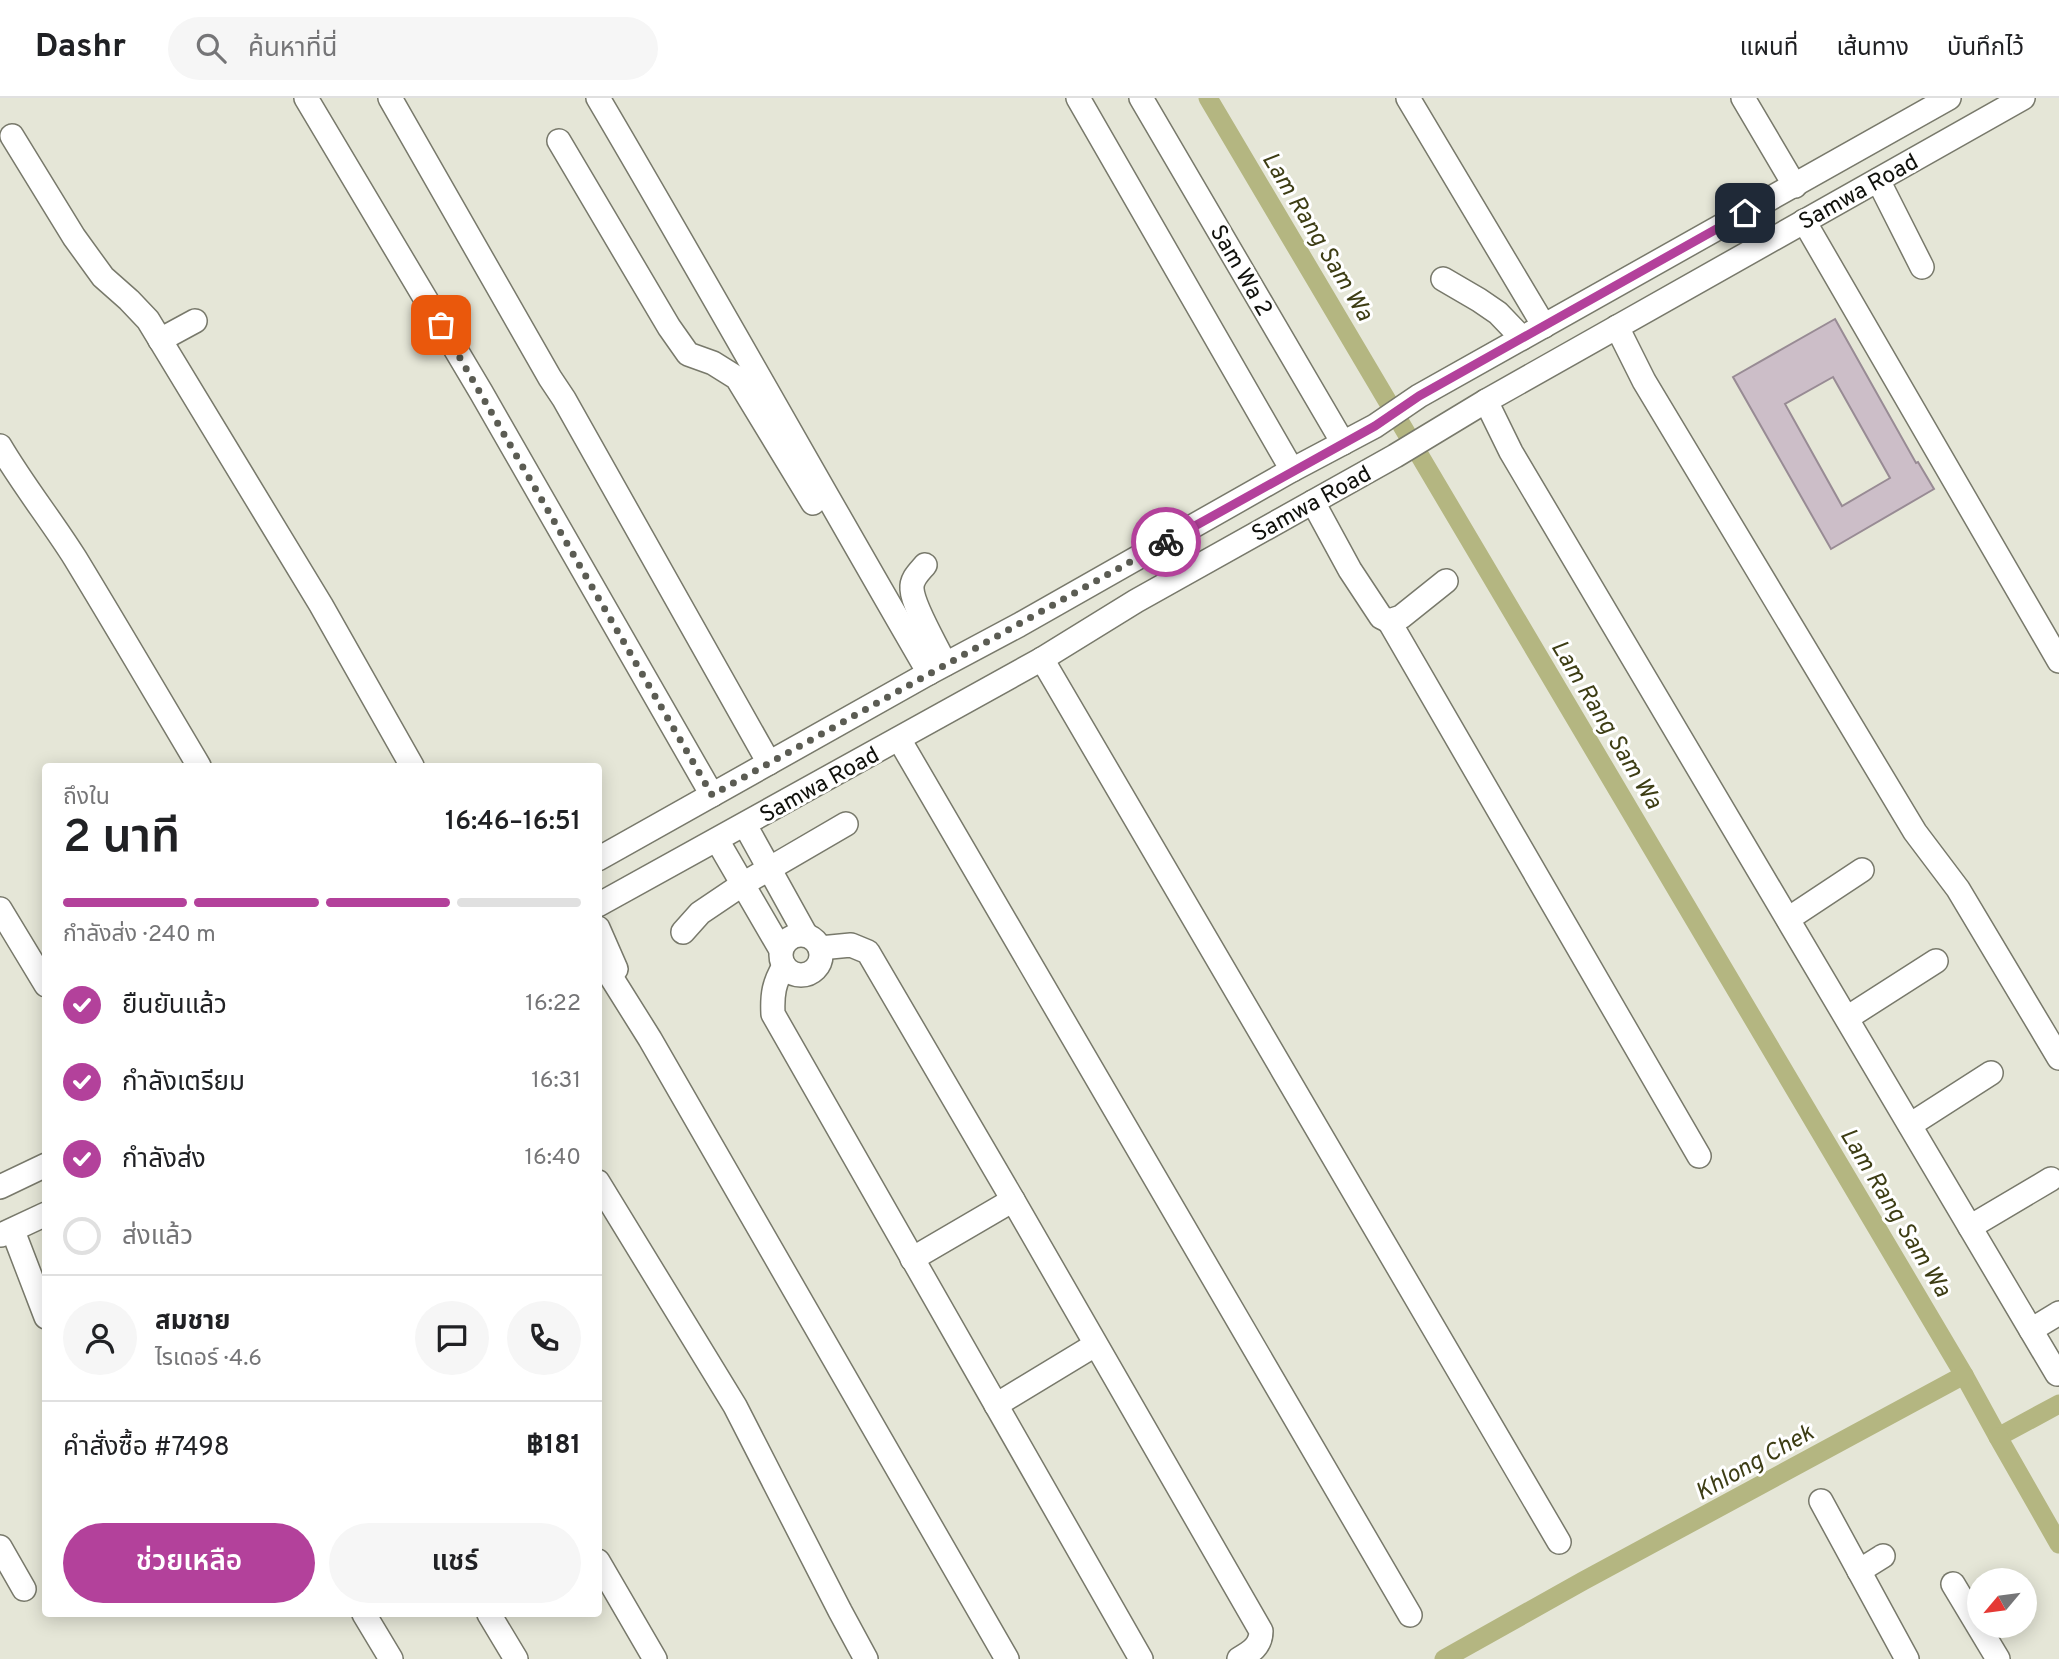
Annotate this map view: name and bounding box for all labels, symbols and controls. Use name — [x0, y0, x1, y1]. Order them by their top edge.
search box — [168, 17, 658, 80]
text: Dashr — [35, 27, 126, 69]
icon: search — [192, 29, 230, 67]
text: ค้นหาที่นี่ — [248, 33, 337, 66]
text: แผนที่ — [1740, 34, 1798, 64]
text: เส้นทาง — [1836, 34, 1909, 64]
text: บันทึกไว้ — [1947, 34, 2024, 64]
water label: Lam Rang Sam Wa — [1254, 147, 1379, 327]
street label: Samwa Road — [1794, 148, 1924, 238]
pin — [1715, 183, 1775, 243]
icon: home — [1726, 194, 1764, 232]
street label: Sam Wa 2 — [1202, 220, 1278, 322]
pin — [411, 295, 471, 355]
icon: bag — [422, 306, 460, 344]
street label: Samwa Road — [1247, 460, 1377, 550]
courier — [1131, 507, 1201, 577]
icon: bike — [1147, 523, 1185, 561]
water label: Lam Rang Sam Wa — [1543, 635, 1668, 815]
street label: Samwa Road — [755, 741, 885, 831]
text: ถึงใน — [63, 784, 110, 813]
text: 16:46–16:51 — [445, 806, 581, 839]
text: 2 นาที — [63, 810, 180, 869]
text: กำลังส่ง · 240 m — [63, 921, 216, 950]
icon: check — [63, 986, 101, 1024]
text: ยืนยันแล้ว — [122, 990, 227, 1023]
text: 16:22 — [525, 990, 581, 1019]
icon: check — [63, 1063, 101, 1101]
text: กำลังเตรียม — [122, 1067, 245, 1100]
text: 16:31 — [531, 1067, 581, 1096]
water label: Lam Rang Sam Wa — [1832, 1123, 1957, 1303]
icon: check — [63, 1140, 101, 1178]
text: กำลังส่ง — [122, 1144, 206, 1177]
text: 16:40 — [524, 1144, 581, 1173]
text: ส่งแล้ว — [122, 1221, 193, 1254]
button: person — [63, 1301, 137, 1375]
button: chat — [415, 1301, 489, 1375]
button: phone — [507, 1301, 581, 1375]
text: สมชาย — [155, 1306, 231, 1339]
text: ไรเดอร์ · 4.6 — [155, 1345, 262, 1374]
water label: Khlong Chek — [1690, 1418, 1820, 1509]
text: ฿181 — [526, 1430, 581, 1463]
text: คำสั่งซื้อ #7498 — [63, 1432, 230, 1465]
button: ช่วยเหลือ — [63, 1523, 315, 1603]
button: แชร์ — [329, 1523, 581, 1603]
north arrow — [1967, 1568, 2037, 1638]
map controls — [1967, 1568, 2037, 1638]

